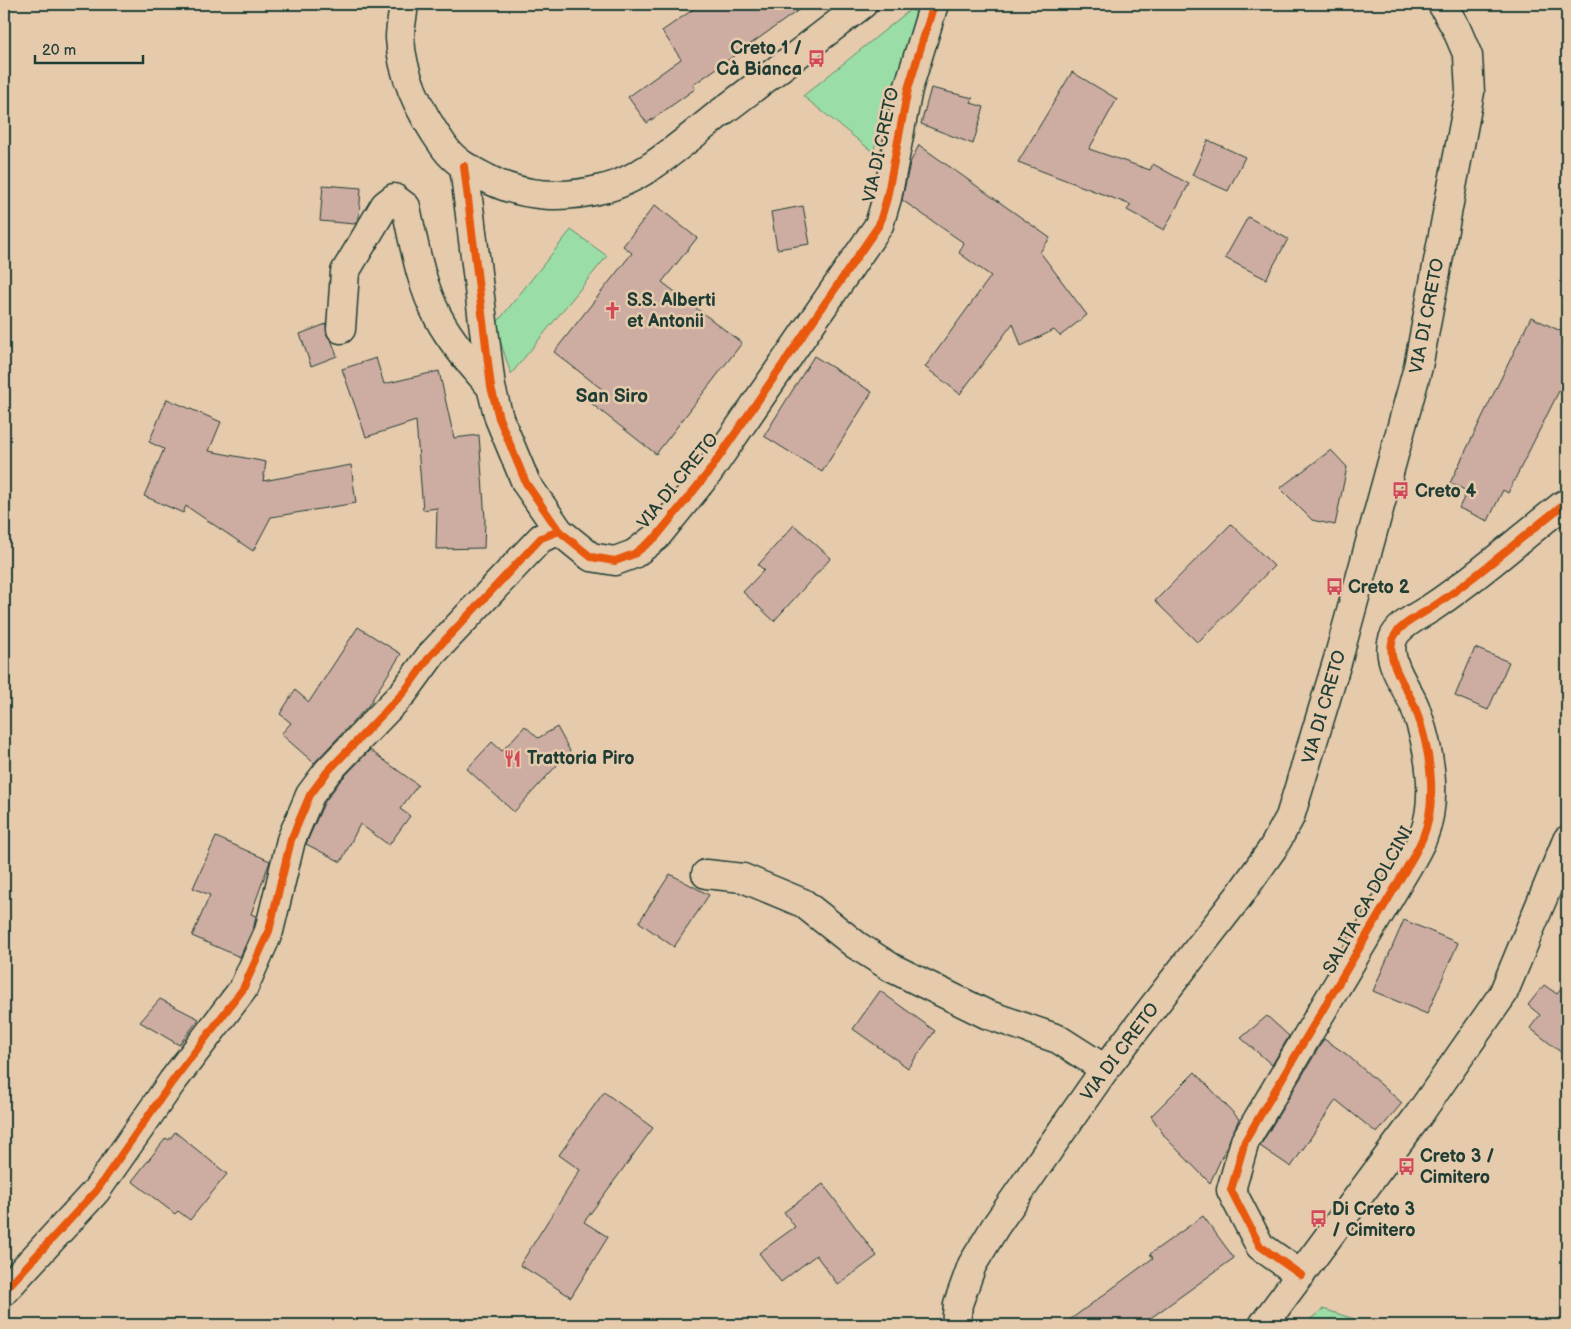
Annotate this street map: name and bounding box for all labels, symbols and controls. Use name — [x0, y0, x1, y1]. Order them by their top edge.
scale bar — [35, 32, 142, 64]
place label: Creto 1 / Cà Bianca — [716, 38, 802, 80]
text: 20 m — [42, 41, 76, 60]
bus stop icon: Creto 1 / Cà Bianca — [806, 48, 826, 68]
street label: VIA DI CRETO — [859, 86, 903, 204]
street label: VIA DI CRETO — [1406, 257, 1448, 375]
place label: S.S. Alberti et Antonii — [627, 290, 716, 332]
church icon: S.S. Alberti et Antonii — [603, 300, 623, 320]
district label: San Siro — [576, 385, 648, 408]
street label: VIA DI CRETO — [633, 429, 723, 533]
bus stop icon: Creto 4 — [1391, 481, 1411, 501]
place label: Creto 4 — [1415, 481, 1477, 502]
bus stop icon: Creto 2 — [1324, 577, 1344, 597]
place label: Creto 2 — [1348, 577, 1410, 598]
street label: VIA DI CRETO — [1298, 648, 1350, 766]
restaurant icon: Trattoria Piro — [503, 748, 523, 768]
place label: Trattoria Piro — [527, 748, 635, 769]
street label: SALITA CA DOLCINI — [1319, 823, 1417, 977]
street label: VIA DI CRETO — [1076, 999, 1164, 1105]
place label: Creto 3 / Cimitero — [1420, 1146, 1495, 1188]
bus stop icon: Creto 3 / Cimitero — [1396, 1156, 1416, 1176]
place label: Di Creto 3 / Cimitero — [1332, 1199, 1416, 1241]
bus stop icon: Di Creto 3 / Cimitero — [1308, 1209, 1328, 1229]

